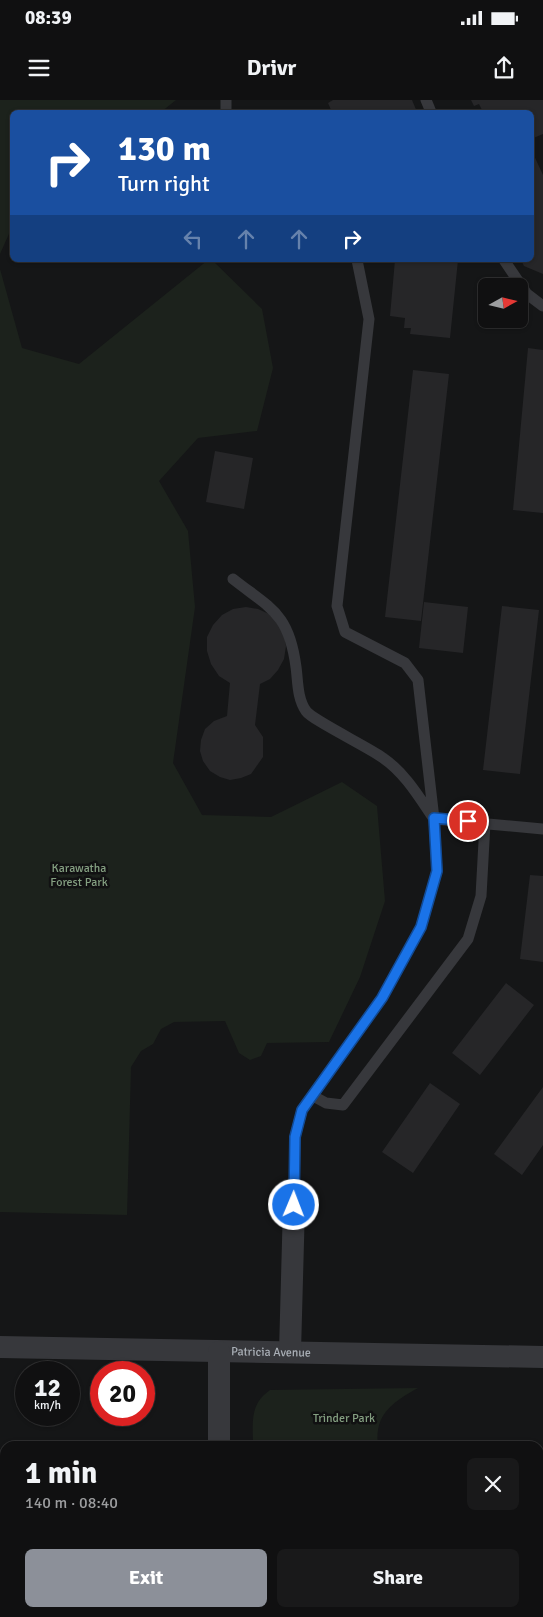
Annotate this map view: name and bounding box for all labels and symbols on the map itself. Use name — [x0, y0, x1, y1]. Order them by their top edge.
north arrow — [478, 278, 528, 328]
pin — [447, 800, 489, 842]
park label: Karawatha Forest Park — [50, 861, 108, 890]
position arrow — [267, 1178, 319, 1230]
street label: Patricia Avenue — [231, 1344, 311, 1360]
speed limit sign: 20 — [90, 1361, 155, 1426]
park label: Trinder Park — [313, 1411, 375, 1426]

